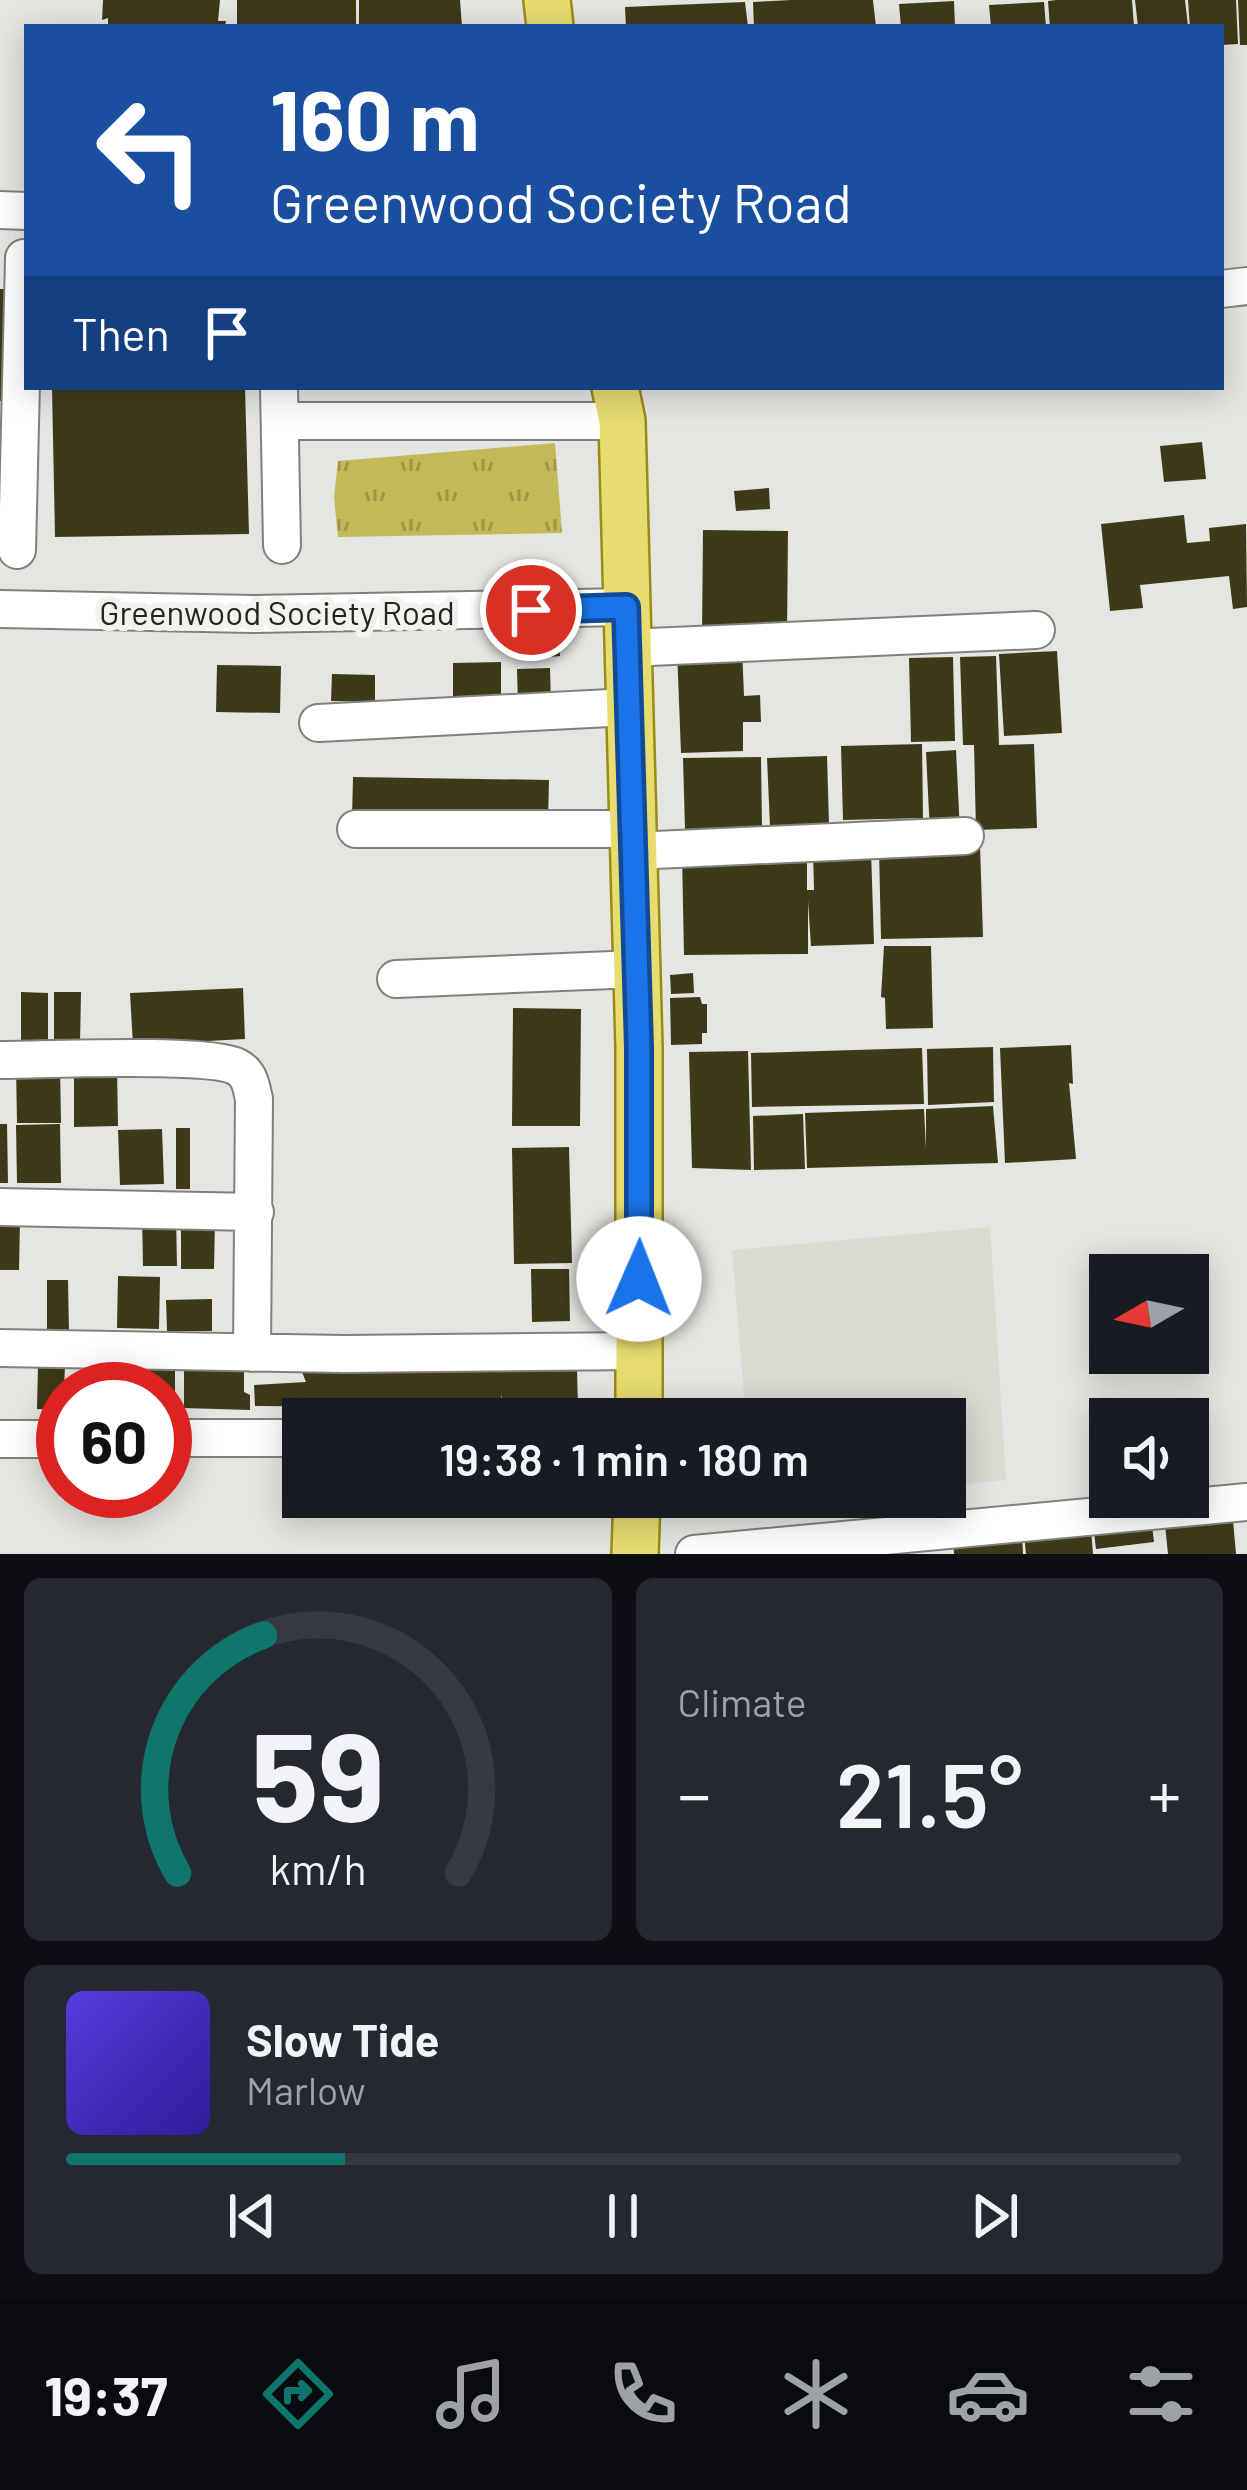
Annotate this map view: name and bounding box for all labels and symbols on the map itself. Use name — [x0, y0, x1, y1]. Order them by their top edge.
pin — [480, 559, 582, 661]
street label: Greenwood Society Road — [99, 592, 455, 632]
position arrow — [576, 1216, 702, 1342]
north arrow — [1089, 1254, 1209, 1374]
speed limit sign: 60 — [36, 1362, 192, 1518]

